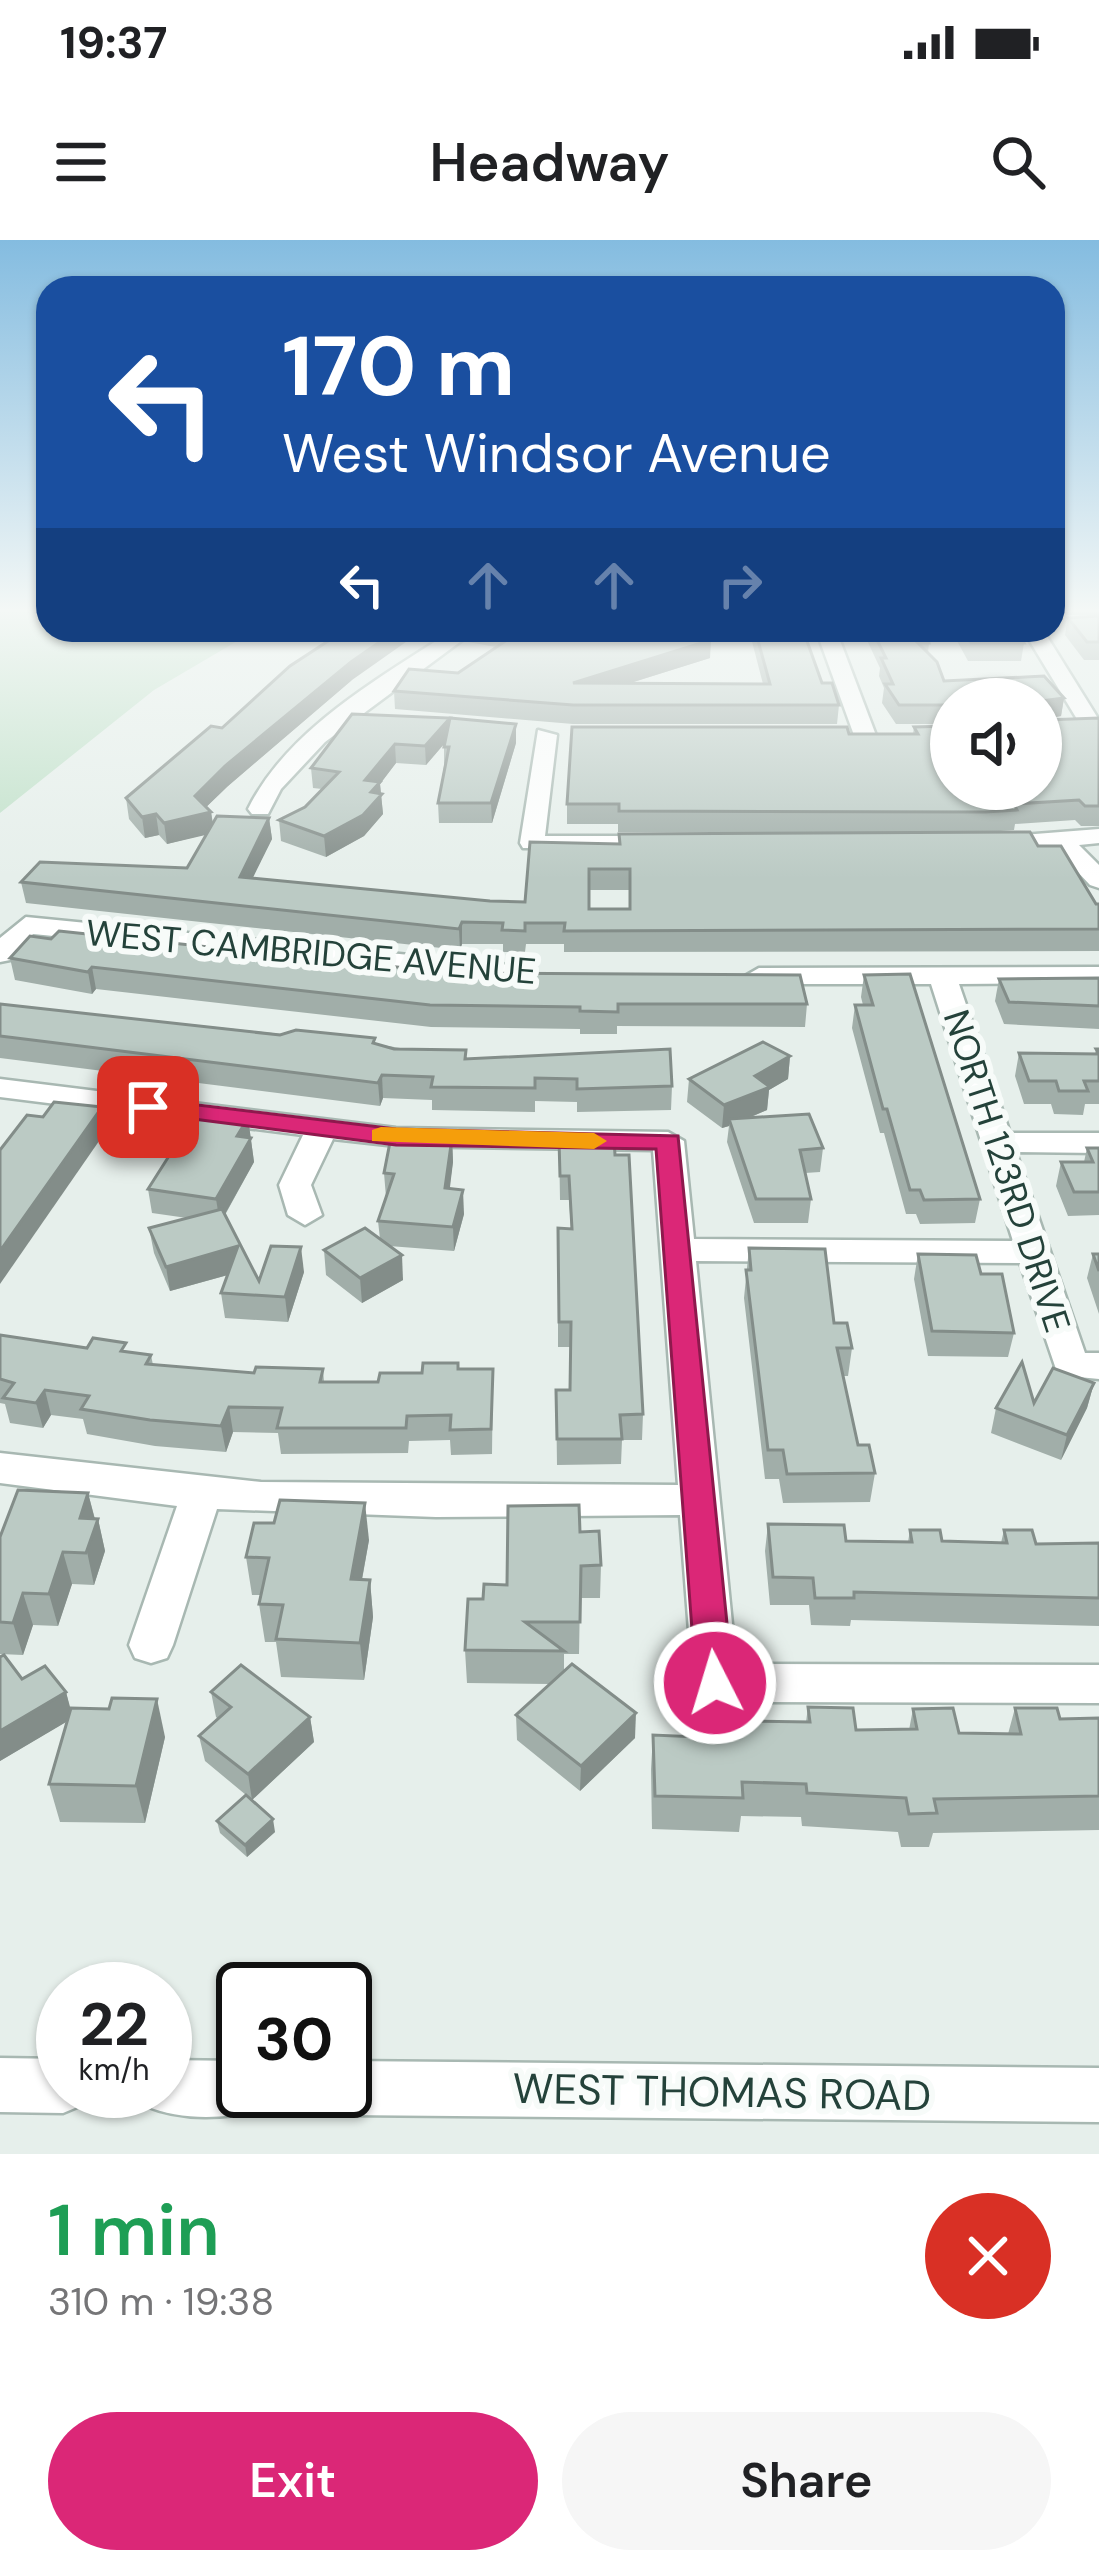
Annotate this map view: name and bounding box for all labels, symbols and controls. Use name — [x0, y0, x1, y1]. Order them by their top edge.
text: 19:37 — [60, 13, 167, 72]
text: Headway — [430, 127, 669, 198]
icon: menu — [48, 129, 114, 195]
icon: search — [985, 129, 1051, 195]
text: 170 m — [282, 312, 515, 421]
icon: left — [84, 324, 240, 480]
text: West Windsor Avenue — [282, 418, 831, 489]
icon: left — [329, 552, 395, 618]
icon: ahead — [455, 552, 521, 618]
icon: ahead — [581, 552, 647, 618]
icon: right — [707, 552, 773, 618]
map controls — [930, 678, 1062, 810]
button: sound — [930, 678, 1062, 810]
street label: WEST CAMBRIDGE AVENUE — [84, 909, 538, 995]
street label: NORTH 123RD DRIVE — [933, 1004, 1081, 1338]
pin — [97, 1056, 199, 1158]
icon: arrive — [115, 1074, 181, 1140]
position arrow — [652, 1620, 778, 1746]
speed limit sign: 30 — [216, 1962, 372, 2118]
text: 22 — [79, 1985, 149, 2064]
text: km/h — [79, 2050, 149, 2089]
street label: WEST THOMAS ROAD — [512, 2061, 932, 2123]
text: 1 min — [48, 2184, 220, 2277]
button: close — [925, 2193, 1051, 2319]
text: 310 m · 19:38 — [48, 2276, 274, 2327]
button: Exit — [48, 2412, 538, 2550]
button: Share — [562, 2412, 1051, 2550]

